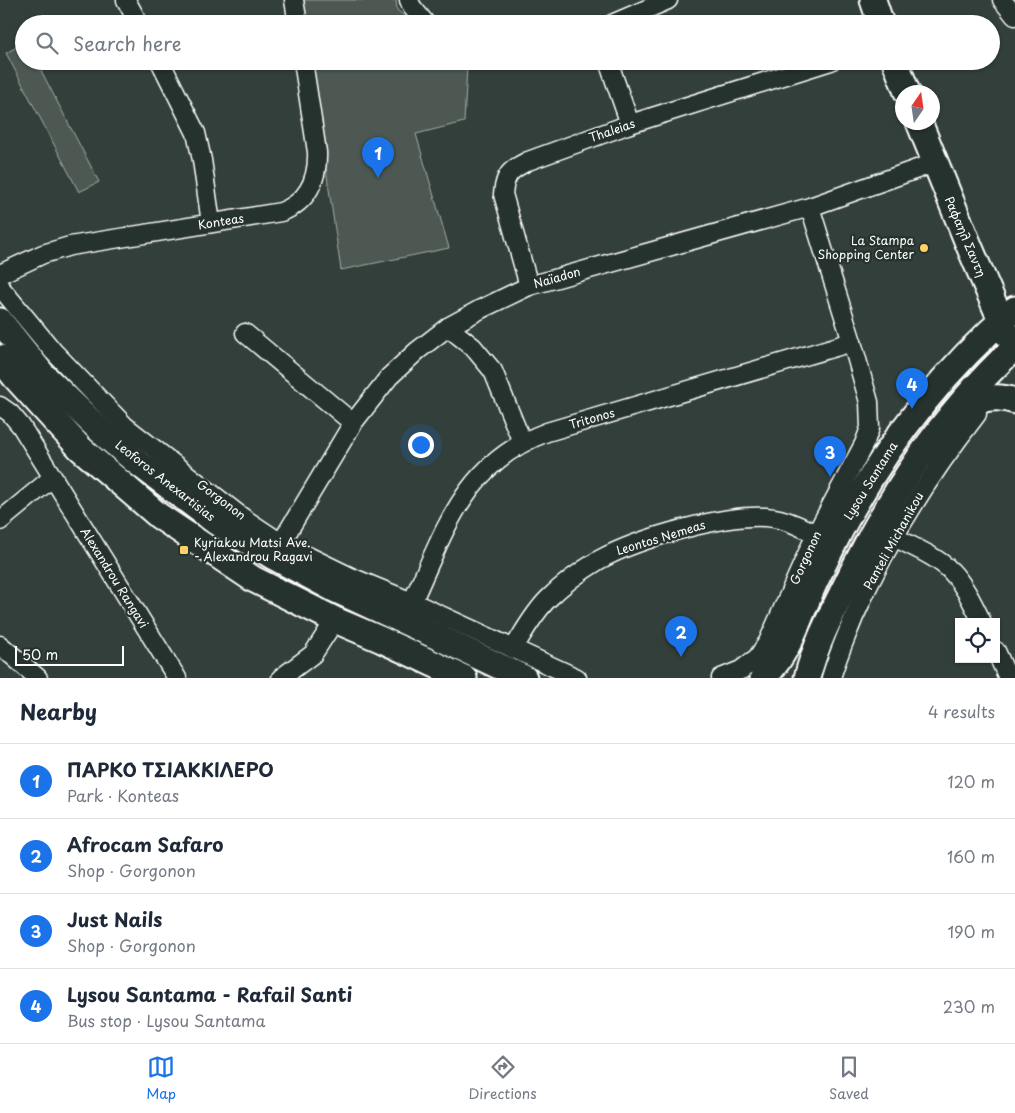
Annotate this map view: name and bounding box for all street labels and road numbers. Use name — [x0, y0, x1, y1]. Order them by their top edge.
street label: Thaleias — [586, 114, 638, 146]
street label: Ραφαηλ Σαντη — [941, 193, 991, 280]
street label: Konteas — [197, 208, 246, 234]
street label: Naïadon — [531, 262, 582, 292]
street label: Tritonos — [567, 403, 617, 433]
street label: Leoforos Anexartisias — [112, 435, 220, 525]
street label: Lysou Santama — [839, 437, 902, 523]
street label: Gorgonon — [193, 475, 250, 524]
street label: Panteli Michanikou — [859, 488, 927, 593]
street label: Leontos Nemeas — [614, 515, 708, 559]
street label: Alexandrou Rangavi — [77, 524, 153, 631]
street label: Gorgonon — [785, 528, 825, 587]

